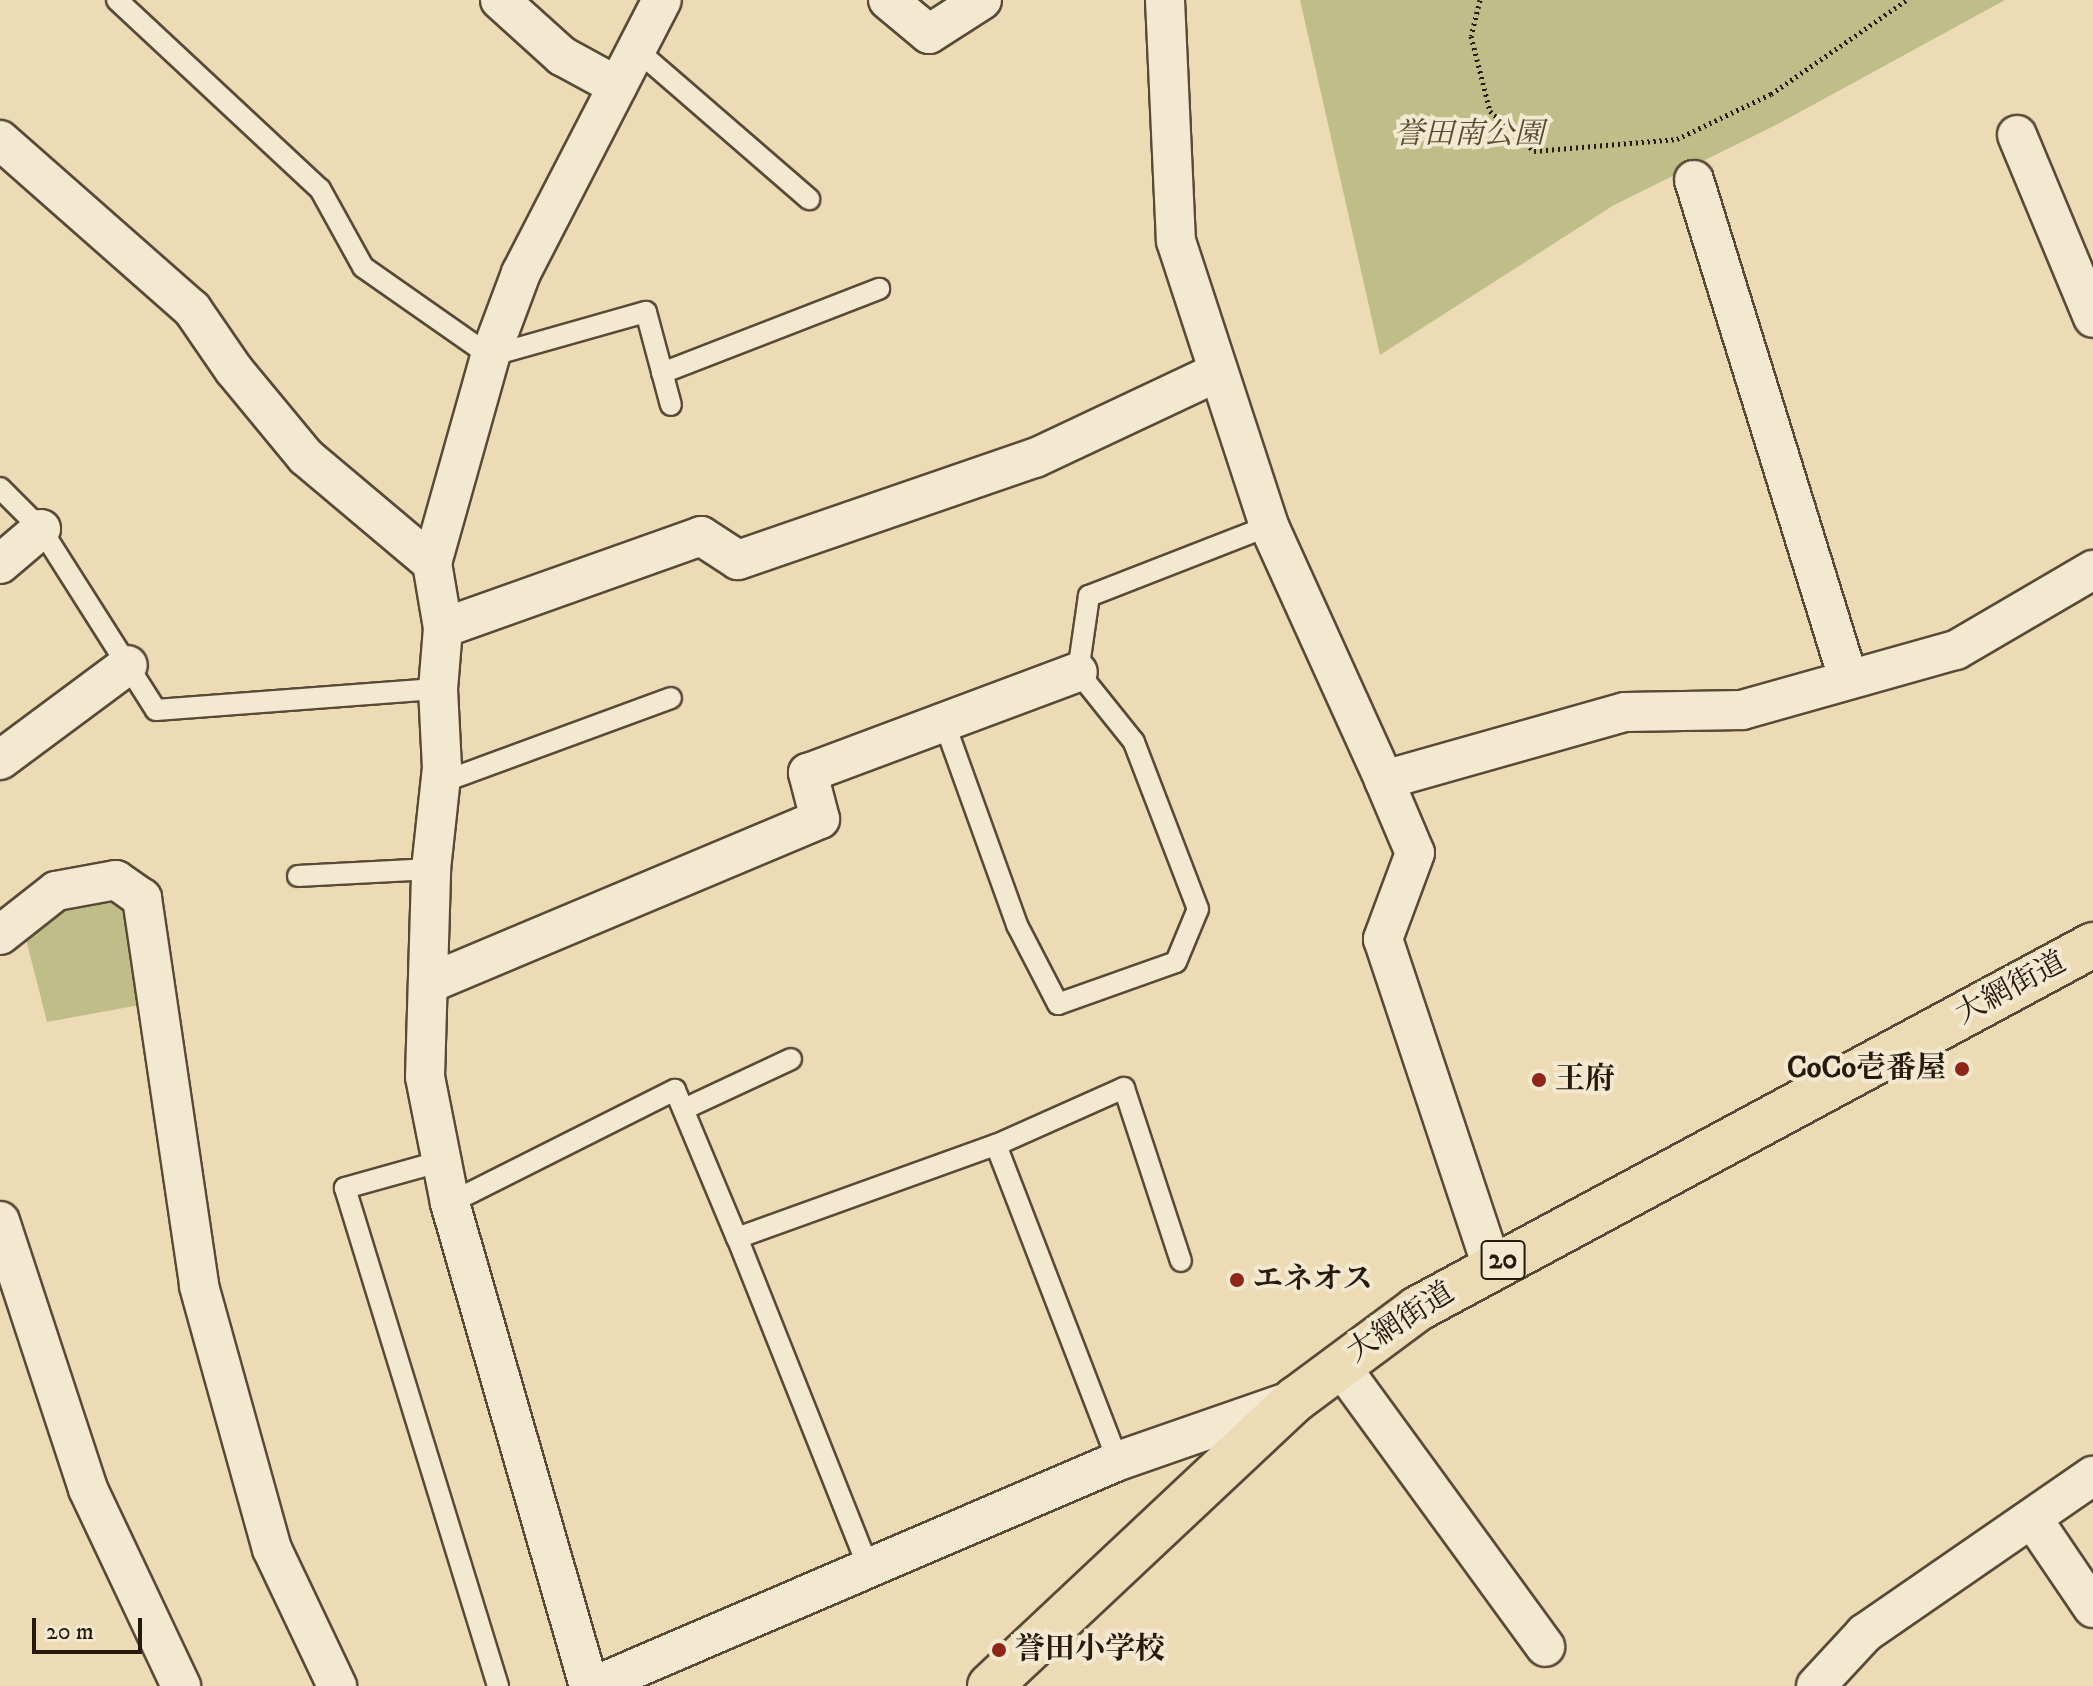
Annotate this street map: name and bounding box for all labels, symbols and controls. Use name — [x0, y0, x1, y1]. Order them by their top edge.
park label: 誉田南公園 — [1394, 117, 1544, 153]
street label: 大網街道 — [1950, 945, 2072, 1033]
place label: CoCo壱番屋 — [1787, 1051, 1946, 1087]
marker: CoCo壱番屋 — [1953, 1060, 1971, 1078]
place label: 王府 — [1555, 1062, 1615, 1098]
marker: 王府 — [1530, 1071, 1548, 1089]
road number: 20 — [1479, 1236, 1527, 1284]
place label: エネオス — [1253, 1262, 1373, 1298]
marker: エネオス — [1228, 1271, 1246, 1289]
street label: 大網街道 — [1341, 1275, 1461, 1371]
scale bar — [36, 1602, 146, 1652]
text: 20 m — [46, 1617, 94, 1647]
place label: 誉田小学校 — [1015, 1632, 1165, 1668]
marker: 誉田小学校 — [990, 1641, 1008, 1659]

